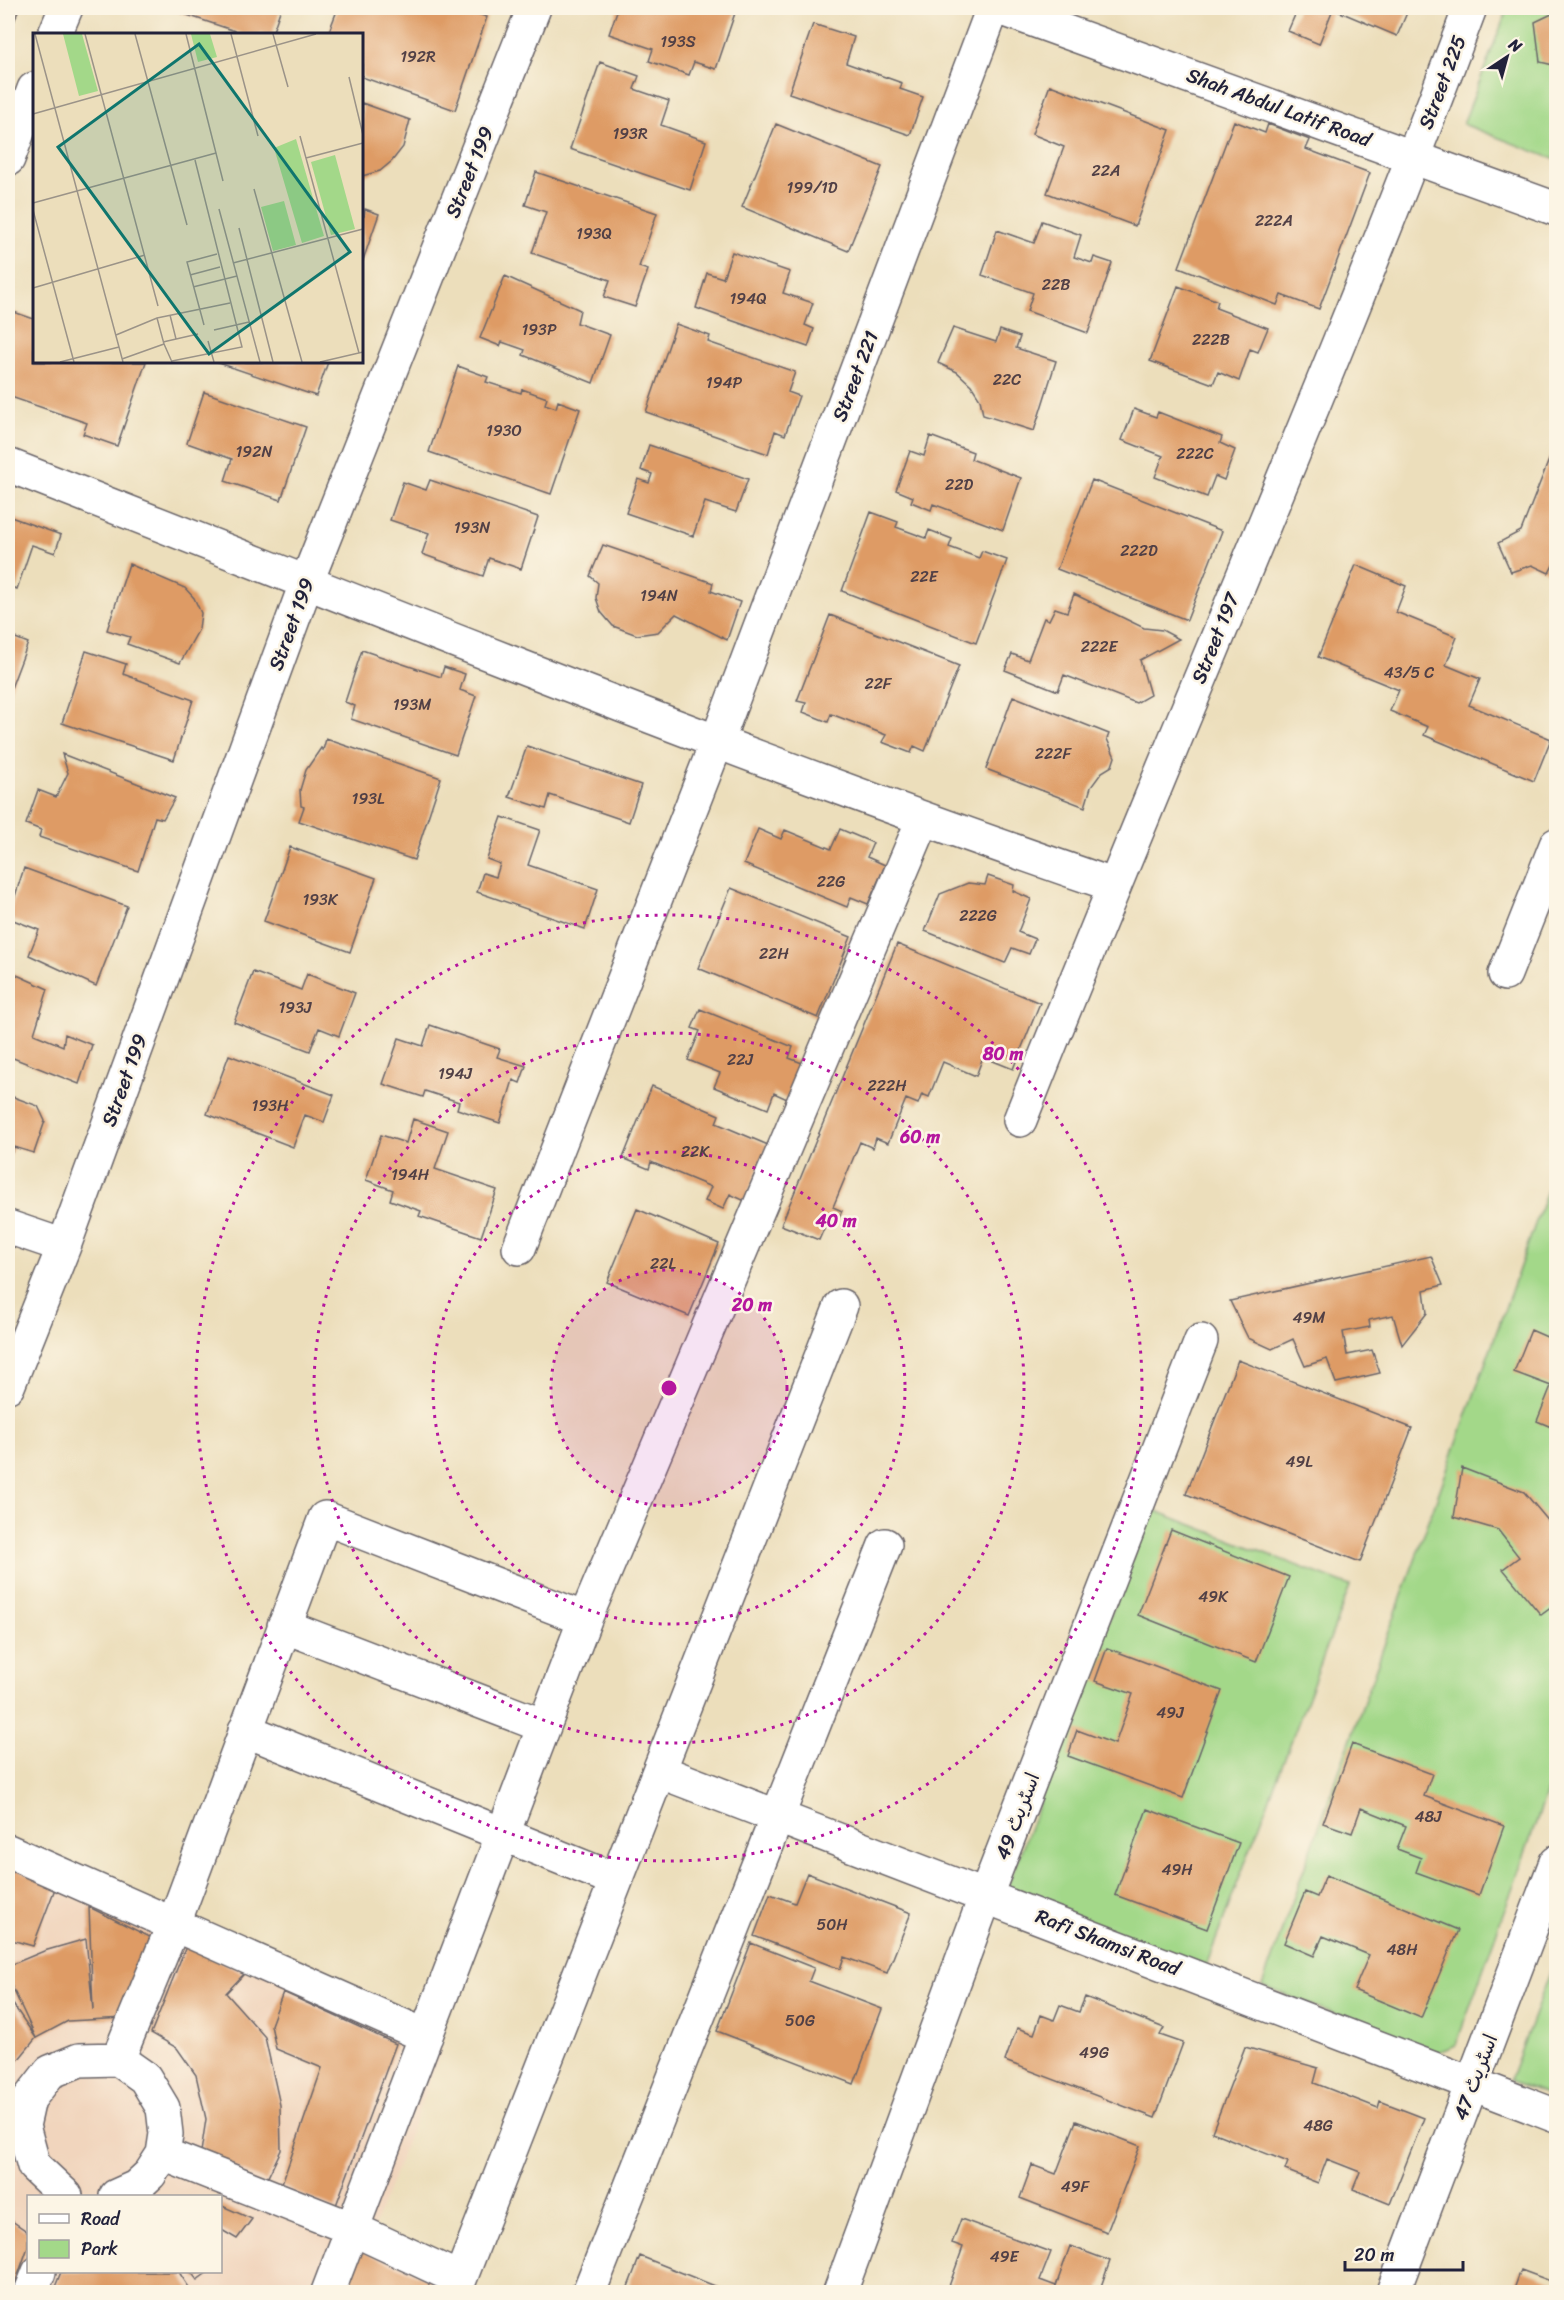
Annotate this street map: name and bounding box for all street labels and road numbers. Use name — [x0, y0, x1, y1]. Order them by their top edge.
street label: Street 225 — [1408, 30, 1476, 134]
street label: Shah Abdul Latif Road — [1181, 58, 1378, 158]
street label: Street 199 — [435, 121, 504, 223]
street label: Street 221 — [822, 326, 889, 427]
street label: Street 199 — [259, 573, 324, 675]
street label: Street 197 — [1181, 586, 1250, 689]
street label: Street 199 — [92, 1029, 157, 1131]
street label: اسٹریٹ 49 — [985, 1767, 1050, 1865]
street label: Rafi Shamsi Road — [1030, 1899, 1187, 1987]
street label: اسٹریٹ 47 — [1443, 2029, 1508, 2126]

